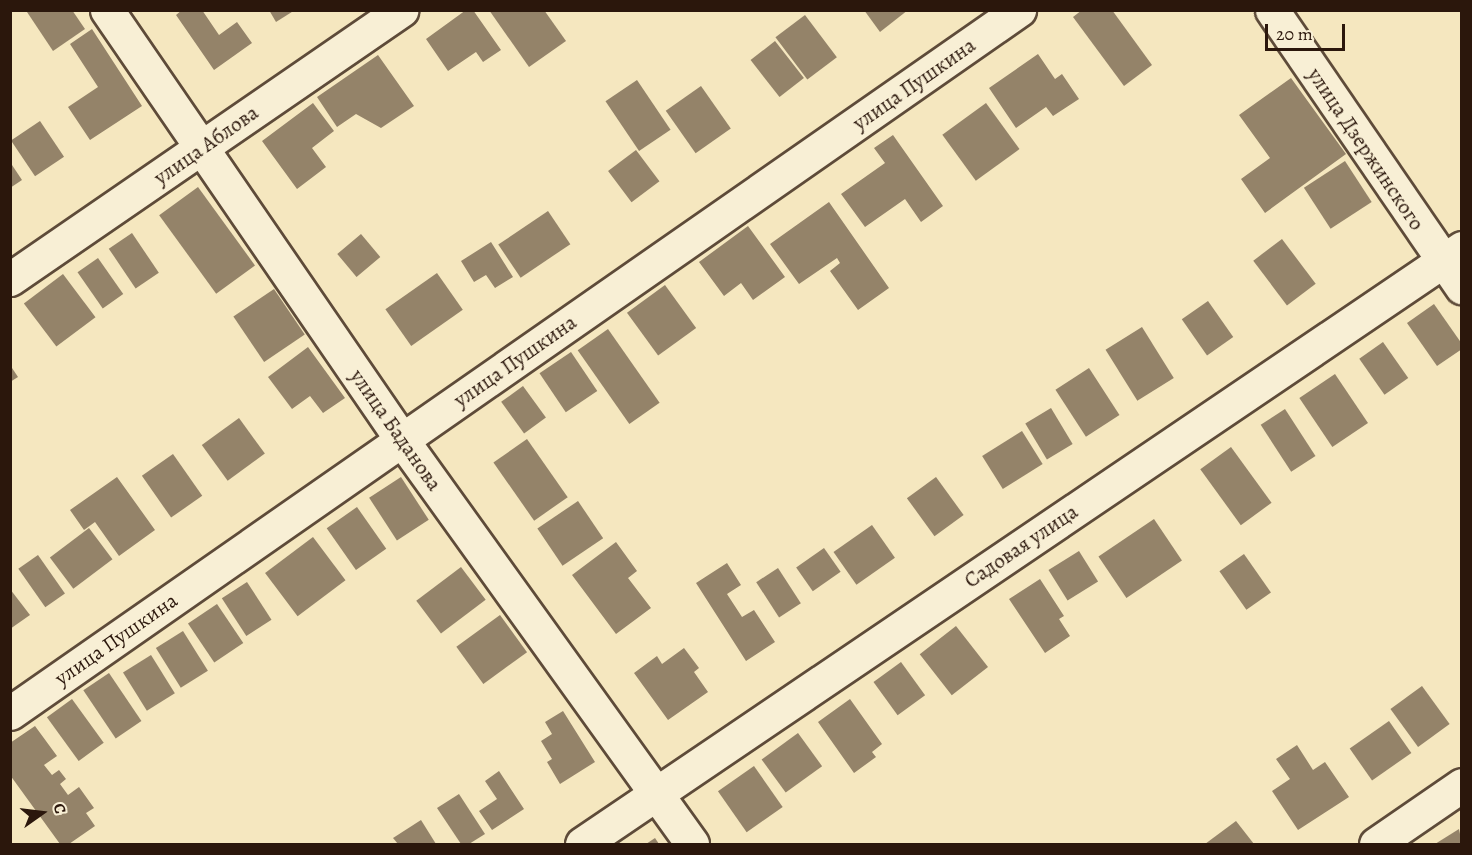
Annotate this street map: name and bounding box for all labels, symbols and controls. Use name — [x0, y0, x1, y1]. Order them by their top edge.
scale bar — [1268, 12, 1348, 50]
text: 20 m — [1276, 22, 1313, 46]
street label: улица Пушкина — [848, 32, 980, 136]
street label: улица Дзержинского — [1302, 63, 1430, 235]
street label: улица Аблова — [149, 100, 263, 190]
street label: улица Пушкина — [449, 309, 581, 413]
street label: улица Баданова — [345, 364, 447, 496]
street label: Садовая улица — [960, 499, 1082, 593]
street label: улица Пушкина — [50, 587, 182, 691]
north arrow — [12, 783, 72, 843]
text: С — [48, 801, 71, 816]

